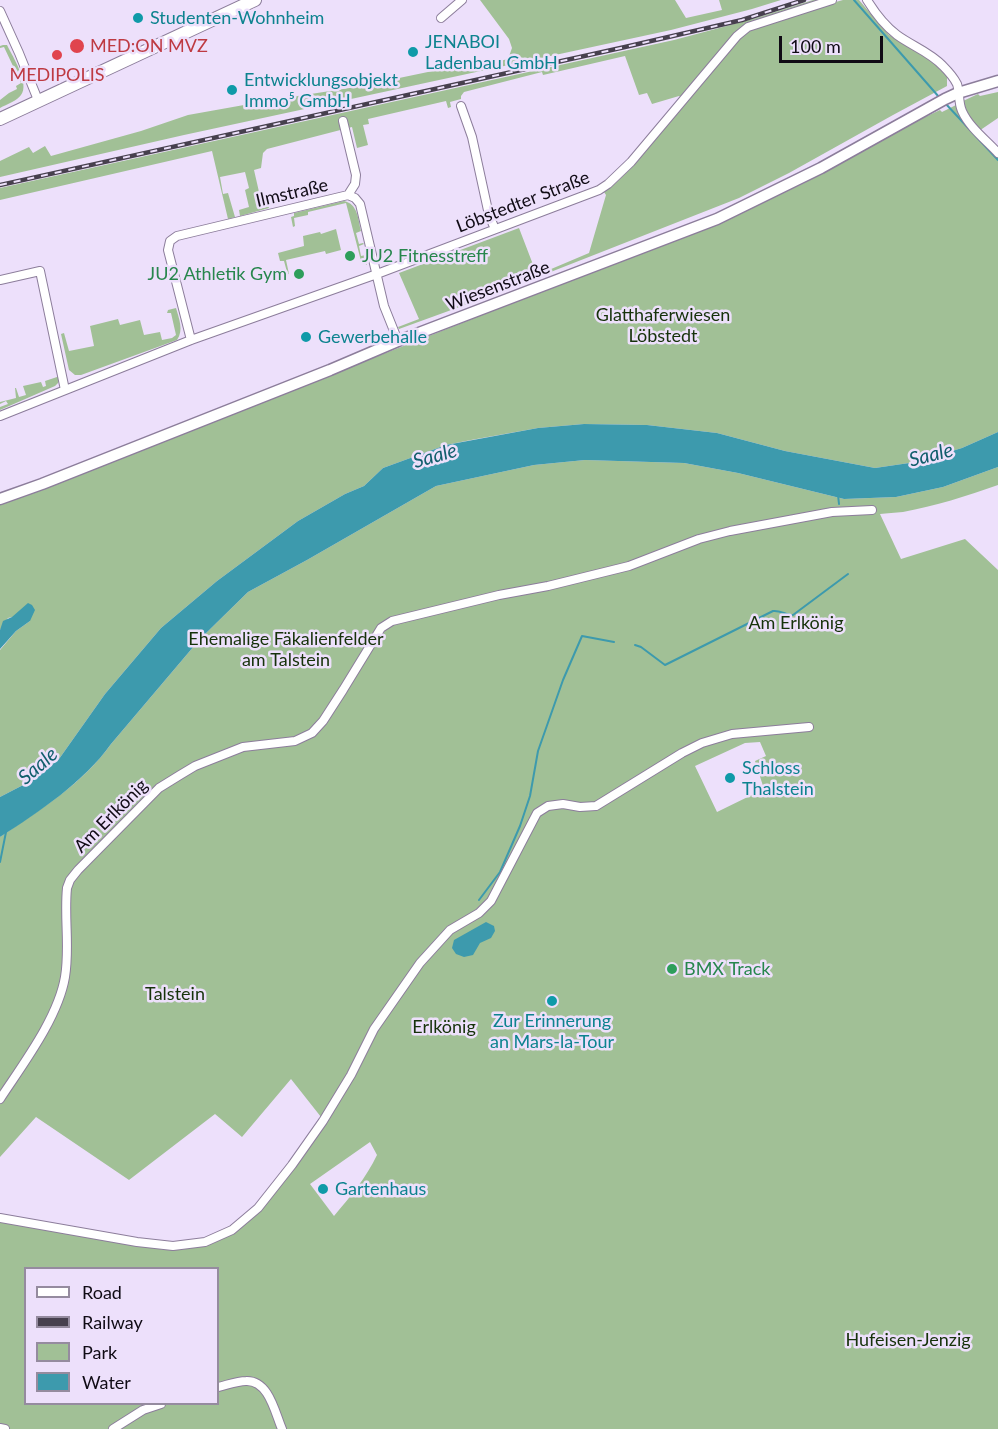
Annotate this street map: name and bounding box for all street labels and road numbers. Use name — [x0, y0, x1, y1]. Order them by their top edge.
street label: Löbstedter Straße — [453, 167, 593, 237]
street label: Ilmstraße — [254, 174, 330, 212]
street label: Wiesenstraße — [443, 256, 553, 316]
street label: Am Erlkönig — [70, 775, 152, 857]

